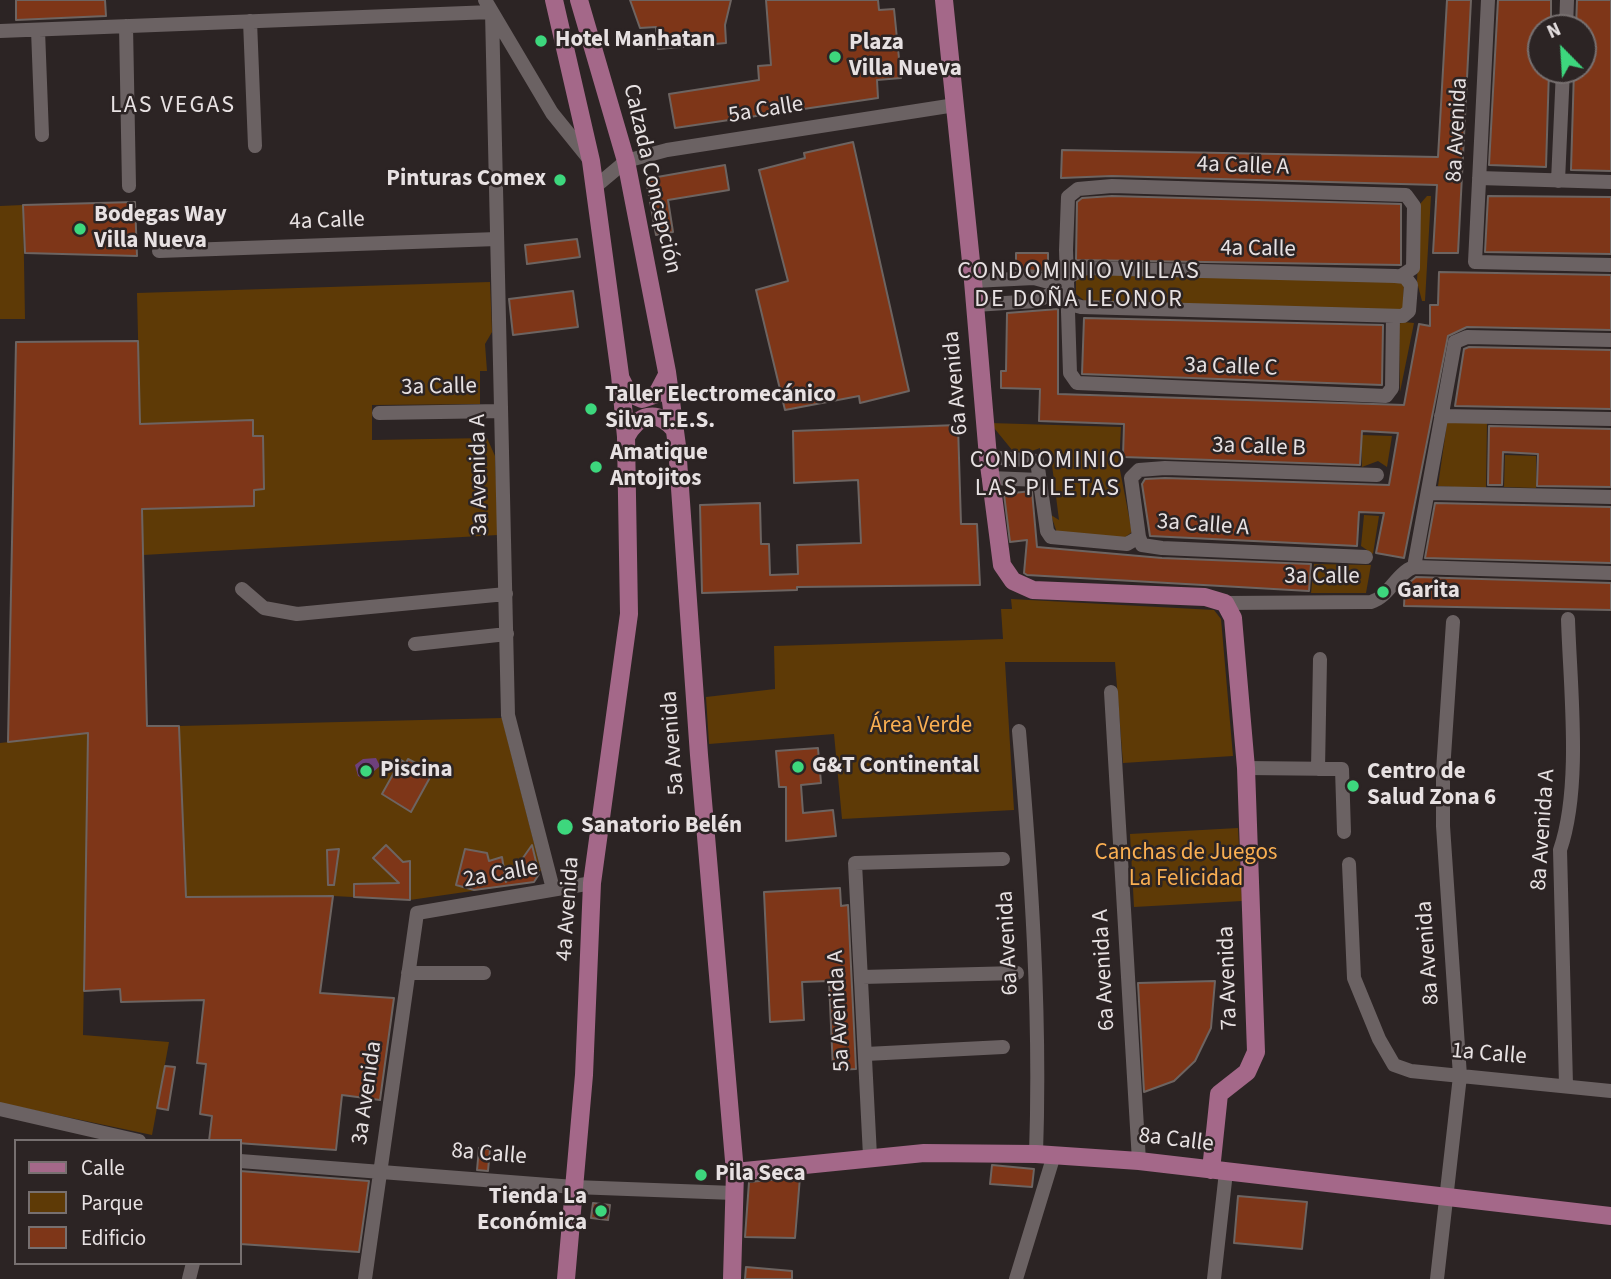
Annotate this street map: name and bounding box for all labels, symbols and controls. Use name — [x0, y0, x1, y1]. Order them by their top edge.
north arrow — [1527, 14, 1597, 84]
text: N — [1543, 16, 1565, 46]
place label: Hotel Manhatan — [555, 27, 715, 55]
place label: Plaza Villa Nueva — [849, 30, 962, 84]
marker: Hotel Manhatan — [533, 33, 549, 49]
marker: Plaza Villa Nueva — [827, 49, 843, 65]
street label: 8a Avenida — [1441, 77, 1475, 183]
street label: Calzada Concepción — [616, 81, 686, 277]
street label: 5a Calle — [727, 91, 805, 131]
district label: LAS VEGAS — [111, 93, 235, 121]
street label: 4a Calle A — [1196, 152, 1290, 182]
place label: Pinturas Comex — [386, 166, 546, 194]
marker: Pinturas Comex — [552, 172, 568, 188]
place label: Bodegas Way Villa Nueva — [94, 202, 227, 256]
street label: 4a Calle — [289, 207, 365, 237]
marker: Bodegas Way Villa Nueva — [72, 221, 88, 237]
street label: 4a Calle — [1220, 236, 1296, 264]
district label: CONDOMINIO VILLAS DE DOÑA LEONOR — [959, 259, 1199, 315]
street label: 6a Avenida — [939, 330, 975, 436]
street label: 3a Calle C — [1184, 353, 1278, 383]
street label: 3a Calle — [401, 374, 477, 402]
place label: Taller Electromecánico Silva T.E.S. — [605, 382, 836, 436]
marker: Taller Electromecánico Silva T.E.S. — [583, 401, 599, 417]
street label: 3a Avenida A — [465, 414, 495, 536]
street label: 3a Calle B — [1212, 433, 1306, 463]
place label: Amatique Antojitos — [610, 440, 708, 494]
district label: CONDOMINIO LAS PILETAS — [971, 448, 1125, 504]
marker: Amatique Antojitos — [588, 459, 604, 475]
street label: 3a Calle A — [1156, 509, 1250, 543]
street label: 3a Calle — [1284, 564, 1360, 592]
place label: Garita — [1397, 578, 1460, 606]
marker: Garita — [1375, 584, 1391, 600]
street label: 5a Avenida — [657, 690, 691, 796]
park label: Área Verde — [870, 713, 972, 741]
place label: G&T Continental — [812, 753, 979, 781]
place label: Piscina — [380, 757, 453, 785]
marker: G&T Continental — [790, 759, 806, 775]
place label: Centro de Salud Zona 6 — [1367, 759, 1496, 813]
marker: Piscina — [358, 763, 374, 779]
street label: 8a Avenida A — [1526, 768, 1562, 892]
marker: Centro de Salud Zona 6 — [1345, 778, 1361, 794]
place label: Sanatorio Belén — [581, 813, 742, 841]
marker: Sanatorio Belén — [555, 817, 575, 837]
park label: Canchas de Juegos La Felicidad — [1095, 840, 1277, 894]
street label: 2a Calle — [461, 855, 541, 895]
street label: 4a Avenida — [552, 856, 586, 962]
street label: 6a Avenida — [992, 890, 1026, 996]
street label: 8a Avenida — [1412, 900, 1446, 1006]
street label: 6a Avenida A — [1088, 909, 1122, 1031]
street label: 7a Avenida — [1213, 925, 1245, 1031]
street label: 5a Avenida A — [823, 950, 857, 1072]
street label: 1a Calle — [1450, 1038, 1528, 1072]
street label: 3a Avenida — [347, 1039, 389, 1147]
street label: 8a Calle — [1137, 1123, 1215, 1159]
street label: 8a Calle — [450, 1138, 528, 1172]
legend — [14, 1139, 242, 1265]
text: Calle — [81, 1153, 125, 1183]
place label: Pila Seca — [715, 1161, 806, 1189]
marker: Pila Seca — [693, 1167, 709, 1183]
place label: Tienda La Económica — [477, 1184, 587, 1238]
text: Parque — [81, 1188, 143, 1218]
marker: Tienda La Económica — [593, 1203, 609, 1219]
text: Edificio — [81, 1223, 146, 1253]

